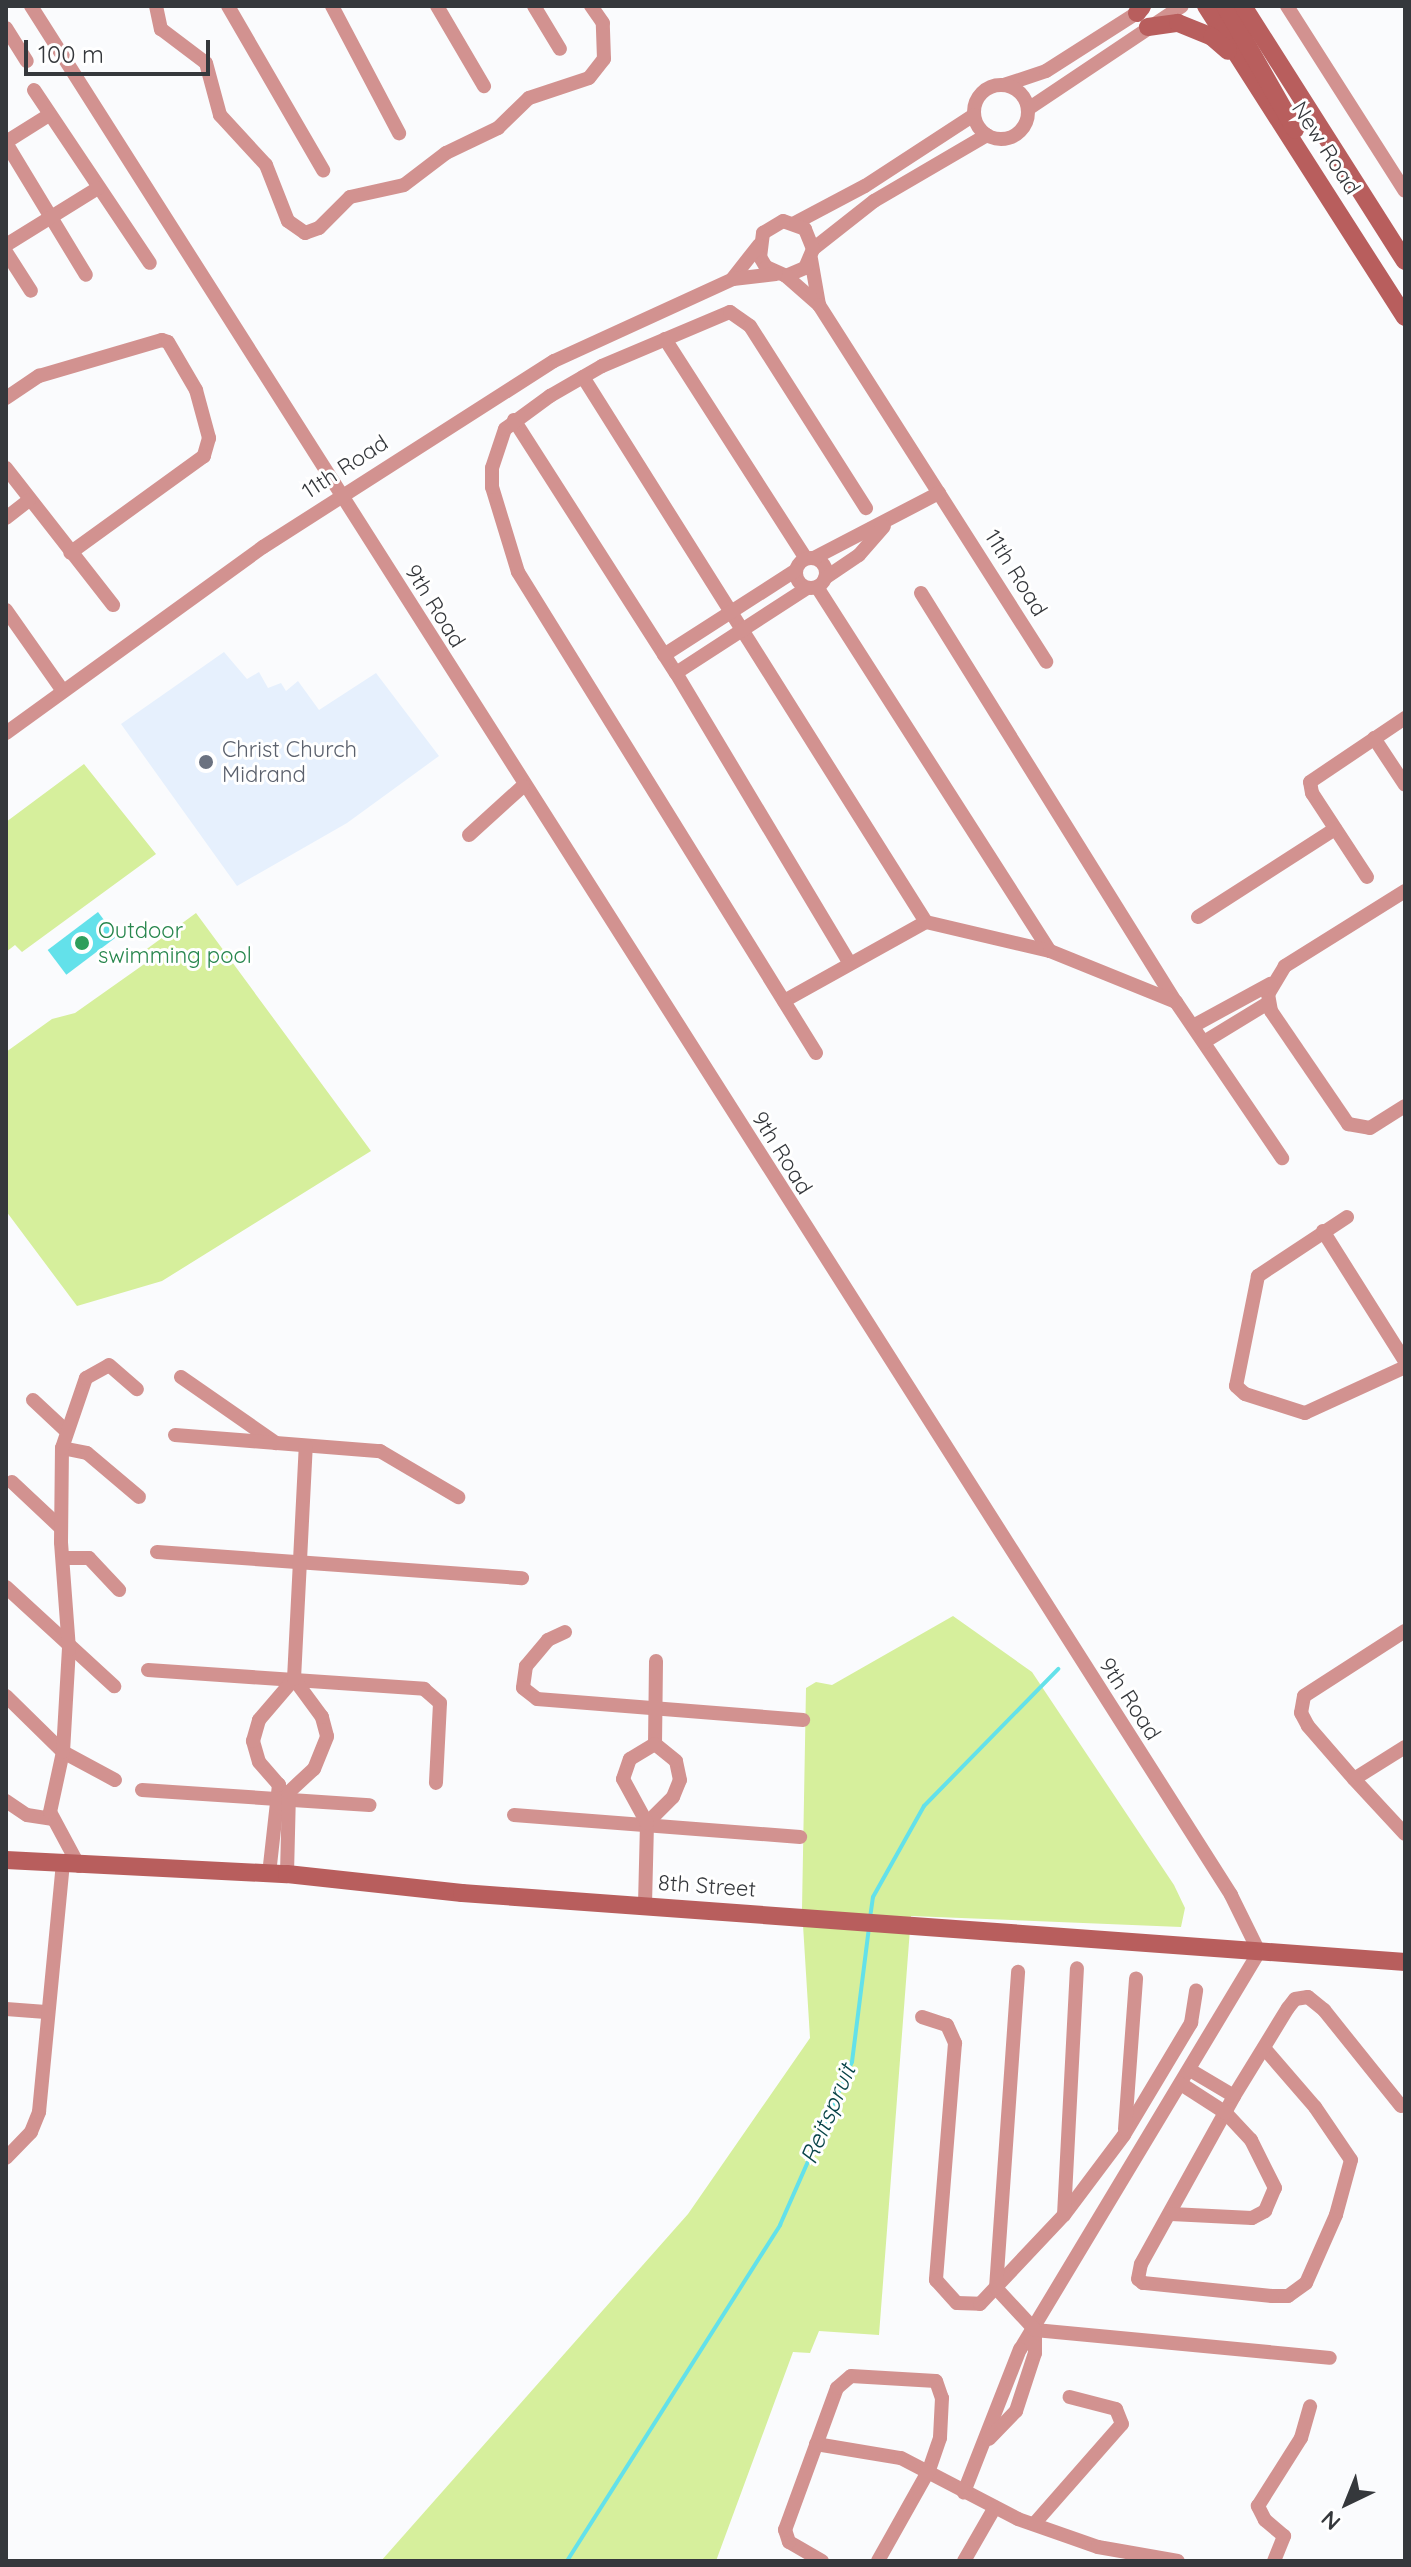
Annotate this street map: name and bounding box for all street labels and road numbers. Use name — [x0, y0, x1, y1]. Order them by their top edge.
street label: New Road — [1286, 97, 1366, 199]
street label: 11th Road — [297, 430, 393, 504]
street label: 11th Road — [979, 525, 1053, 621]
street label: 9th Road — [399, 560, 471, 652]
street label: 9th Road — [746, 1107, 818, 1199]
street label: 9th Road — [1094, 1653, 1166, 1745]
street label: 8th Street — [657, 1869, 757, 1903]

